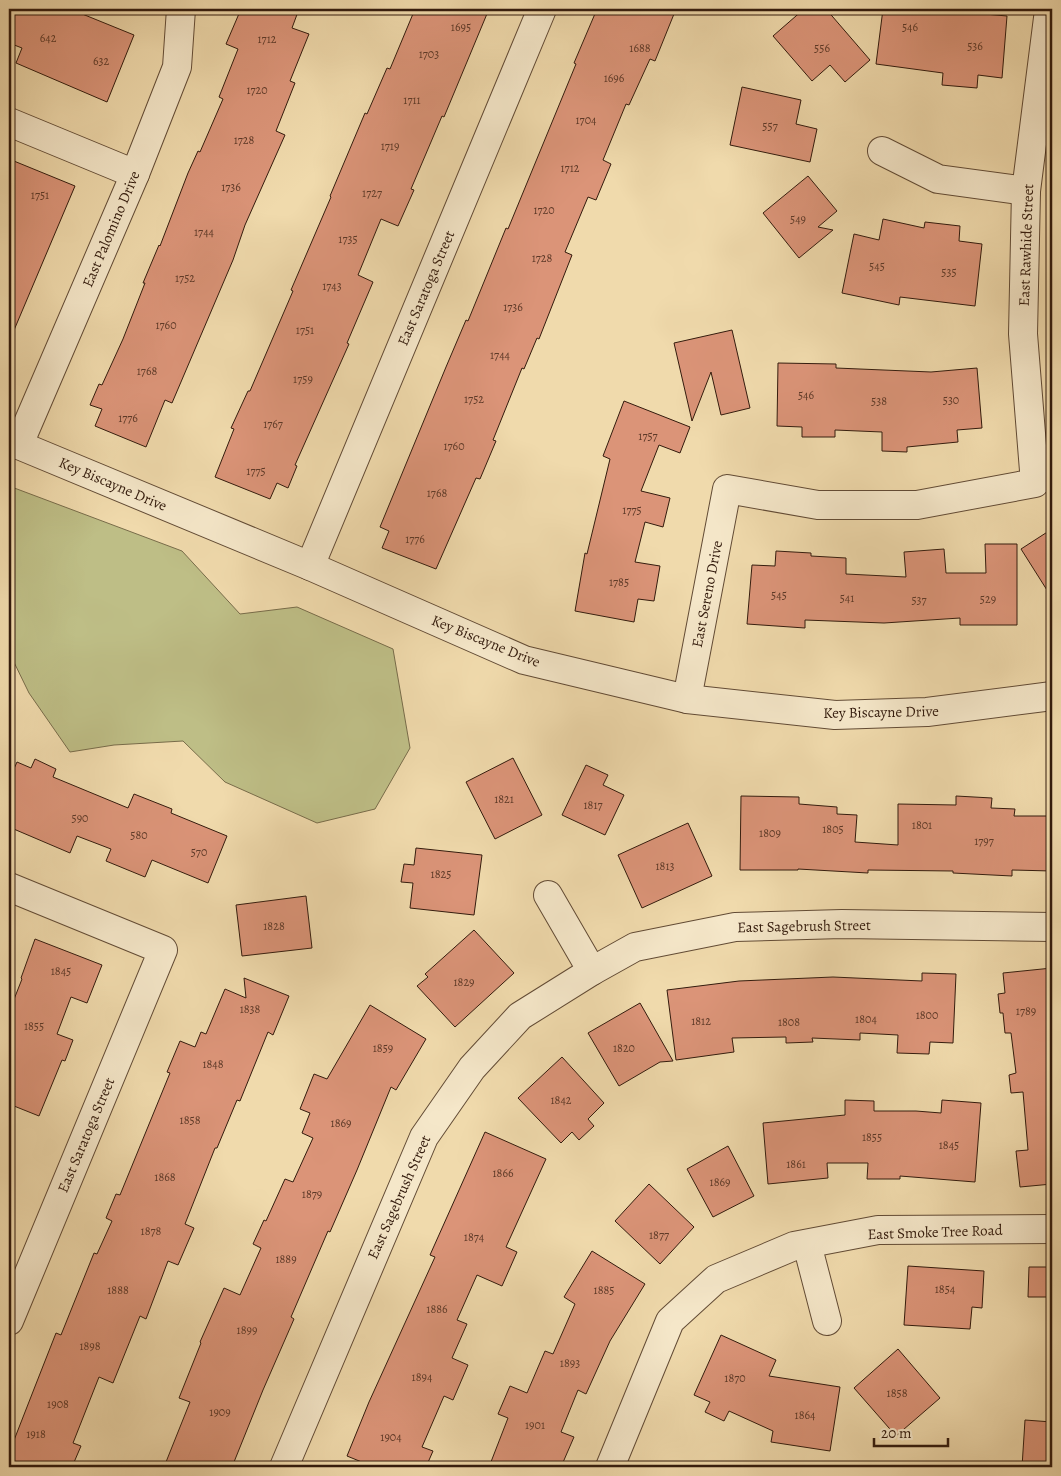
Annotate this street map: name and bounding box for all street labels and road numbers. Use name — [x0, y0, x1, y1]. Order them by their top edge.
street label: East Palomino Drive — [77, 167, 145, 290]
street label: East Rawhide Street — [1014, 183, 1038, 307]
street label: East Saratoga Street — [393, 227, 459, 349]
street label: Key Biscayne Drive — [56, 452, 170, 516]
street label: East Sereno Drive — [687, 539, 727, 649]
street label: Key Biscayne Drive — [429, 610, 544, 672]
street label: Key Biscayne Drive — [823, 701, 939, 723]
street label: East Sagebrush Street — [737, 915, 871, 937]
street label: East Saratoga Street — [53, 1074, 119, 1196]
street label: East Sagebrush Street — [363, 1132, 435, 1262]
street label: East Smoke Tree Road — [867, 1220, 1004, 1244]

